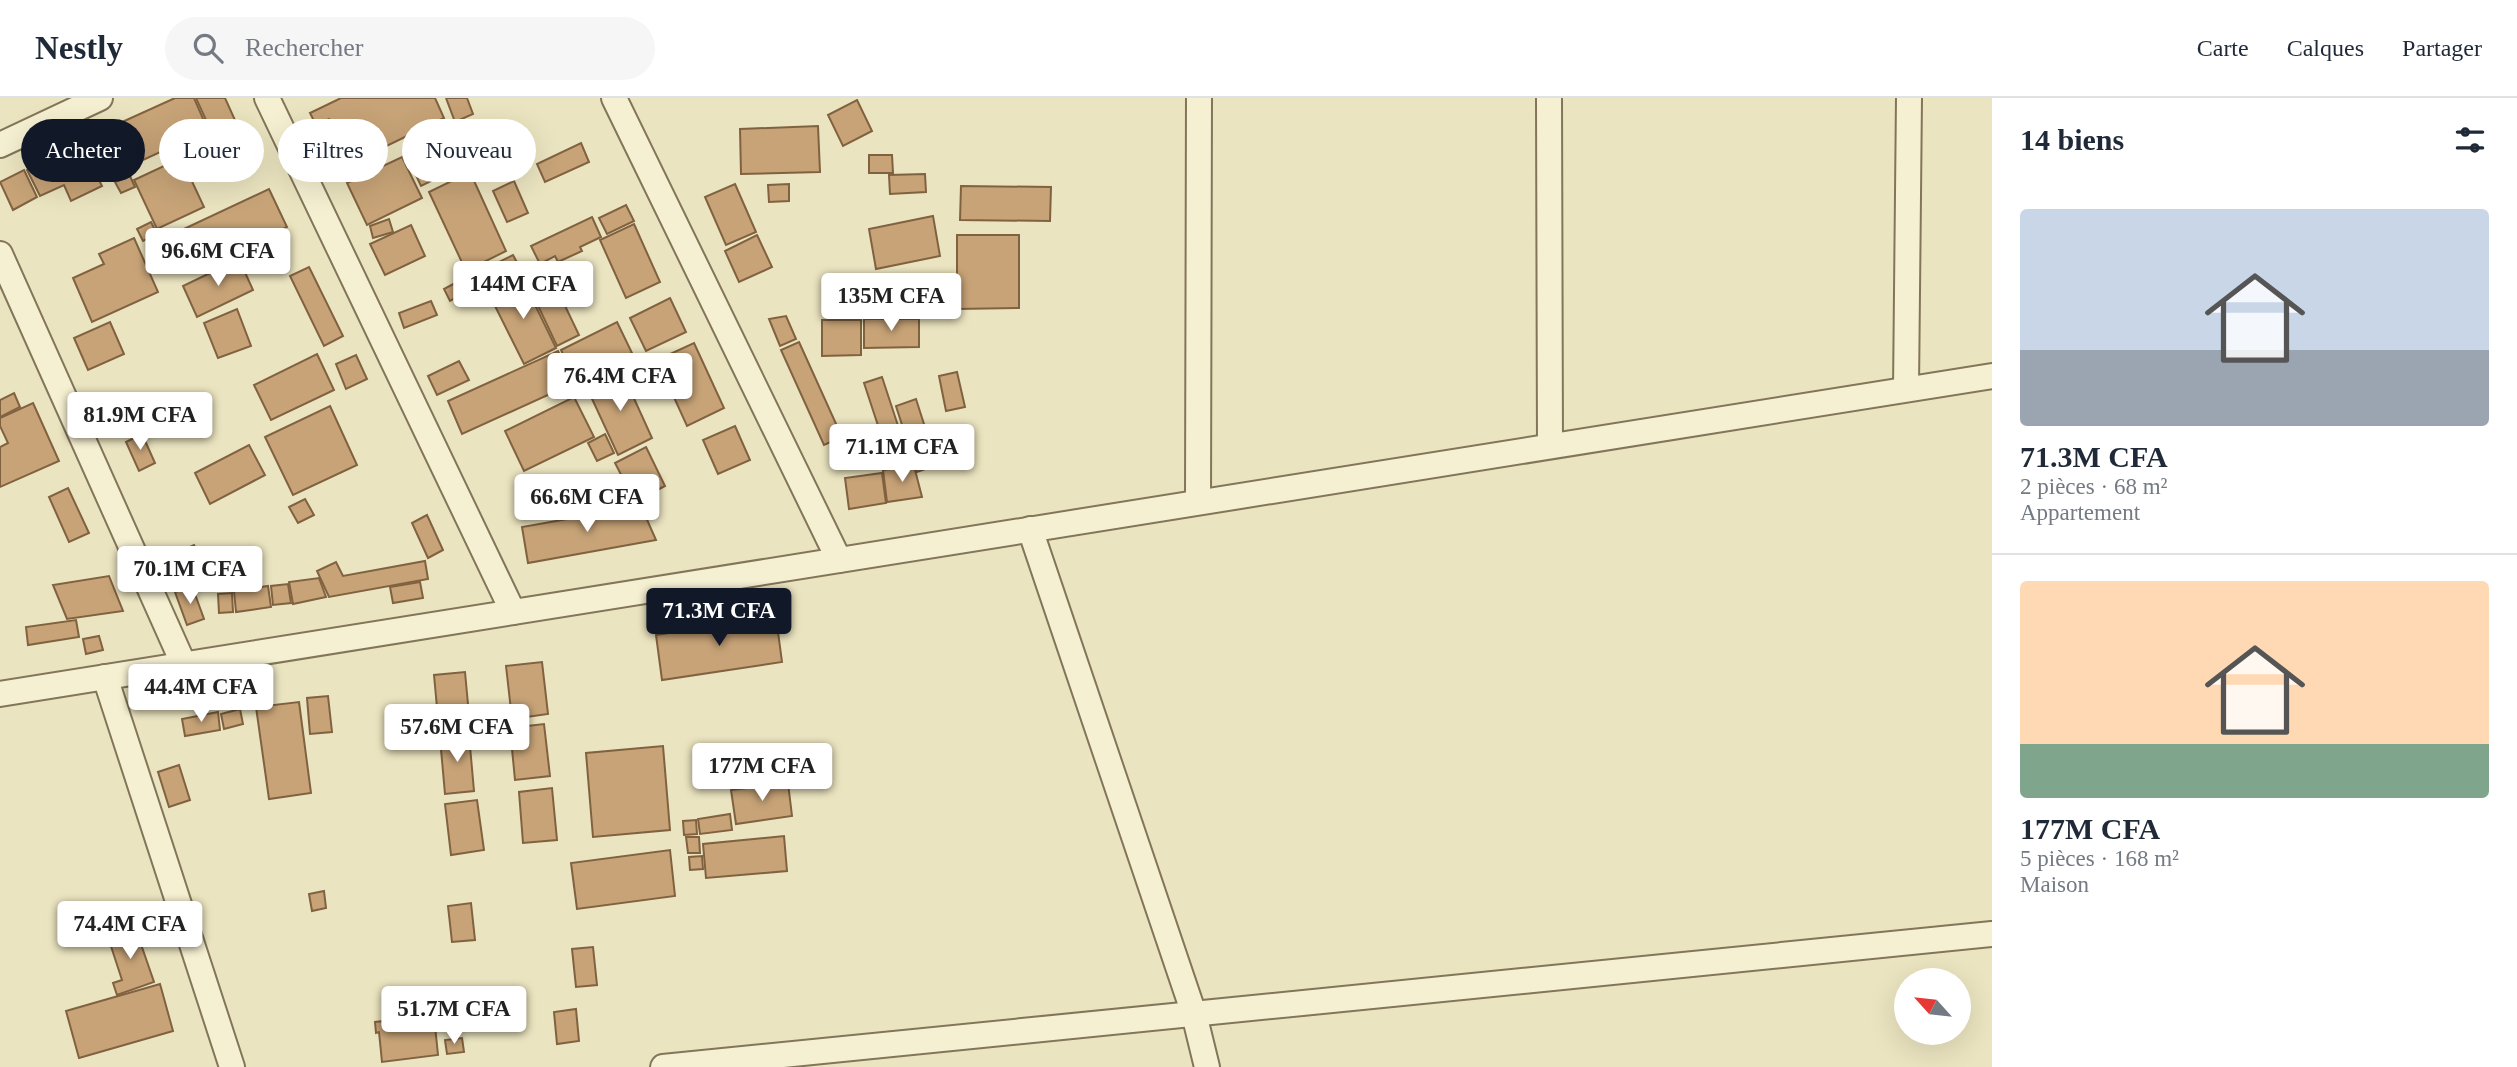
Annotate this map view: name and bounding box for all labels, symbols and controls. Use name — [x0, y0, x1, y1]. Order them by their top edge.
search box — [165, 17, 655, 80]
icon: search — [189, 29, 227, 67]
text: Nestly — [35, 30, 123, 66]
text: Rechercher — [245, 33, 363, 62]
text: Carte — [2197, 35, 2249, 61]
text: Calques — [2287, 35, 2364, 61]
text: Partager — [2402, 35, 2482, 61]
chip: Acheter — [21, 119, 145, 182]
chip: Louer — [159, 119, 264, 182]
chip: Filtres — [278, 119, 388, 182]
chip: Nouveau — [402, 119, 536, 182]
icon: filters — [2451, 121, 2489, 159]
text: 14 biens — [2020, 123, 2124, 156]
pin: 96.6M CFA — [138, 228, 298, 288]
text: 96.6M CFA — [161, 238, 275, 263]
icon: home — [2192, 255, 2318, 381]
pin: 144M CFA — [451, 262, 595, 321]
text: 144M CFA — [469, 271, 577, 296]
pin: 135M CFA — [819, 274, 963, 333]
text: 135M CFA — [837, 283, 945, 308]
pin: 76.4M CFA — [540, 354, 700, 413]
text: 76.4M CFA — [563, 363, 677, 388]
pin: 81.9M CFA — [60, 392, 220, 452]
text: 81.9M CFA — [83, 402, 197, 427]
pin: 71.1M CFA — [822, 424, 982, 484]
text: 71.1M CFA — [845, 434, 959, 459]
text: 71.3M CFA — [2020, 440, 2168, 473]
pin: 66.6M CFA — [507, 474, 667, 534]
text: 2 pièces · 68 m² — [2020, 474, 2167, 499]
text: 66.6M CFA — [530, 484, 644, 509]
text: Appartement — [2020, 500, 2140, 525]
pin: 70.1M CFA — [110, 546, 270, 606]
text: 70.1M CFA — [133, 556, 247, 581]
pin: 71.3M CFA — [639, 588, 799, 648]
text: 71.3M CFA — [662, 598, 776, 623]
icon: home — [2192, 627, 2318, 753]
pin: 44.4M CFA — [121, 664, 281, 724]
text: 44.4M CFA — [144, 674, 258, 699]
pin: 57.6M CFA — [377, 704, 537, 764]
text: 57.6M CFA — [400, 714, 514, 739]
pin: 177M CFA — [690, 744, 834, 803]
text: 177M CFA — [708, 753, 816, 778]
text: 177M CFA — [2020, 812, 2160, 845]
text: 5 pièces · 168 m² — [2020, 846, 2179, 871]
text: Maison — [2020, 872, 2089, 897]
pin: 74.4M CFA — [50, 902, 210, 961]
text: 74.4M CFA — [73, 911, 187, 936]
north arrow — [1894, 968, 1970, 1045]
map controls — [1894, 968, 1971, 1045]
pin: 51.7M CFA — [374, 986, 534, 1046]
text: 51.7M CFA — [397, 996, 511, 1021]

